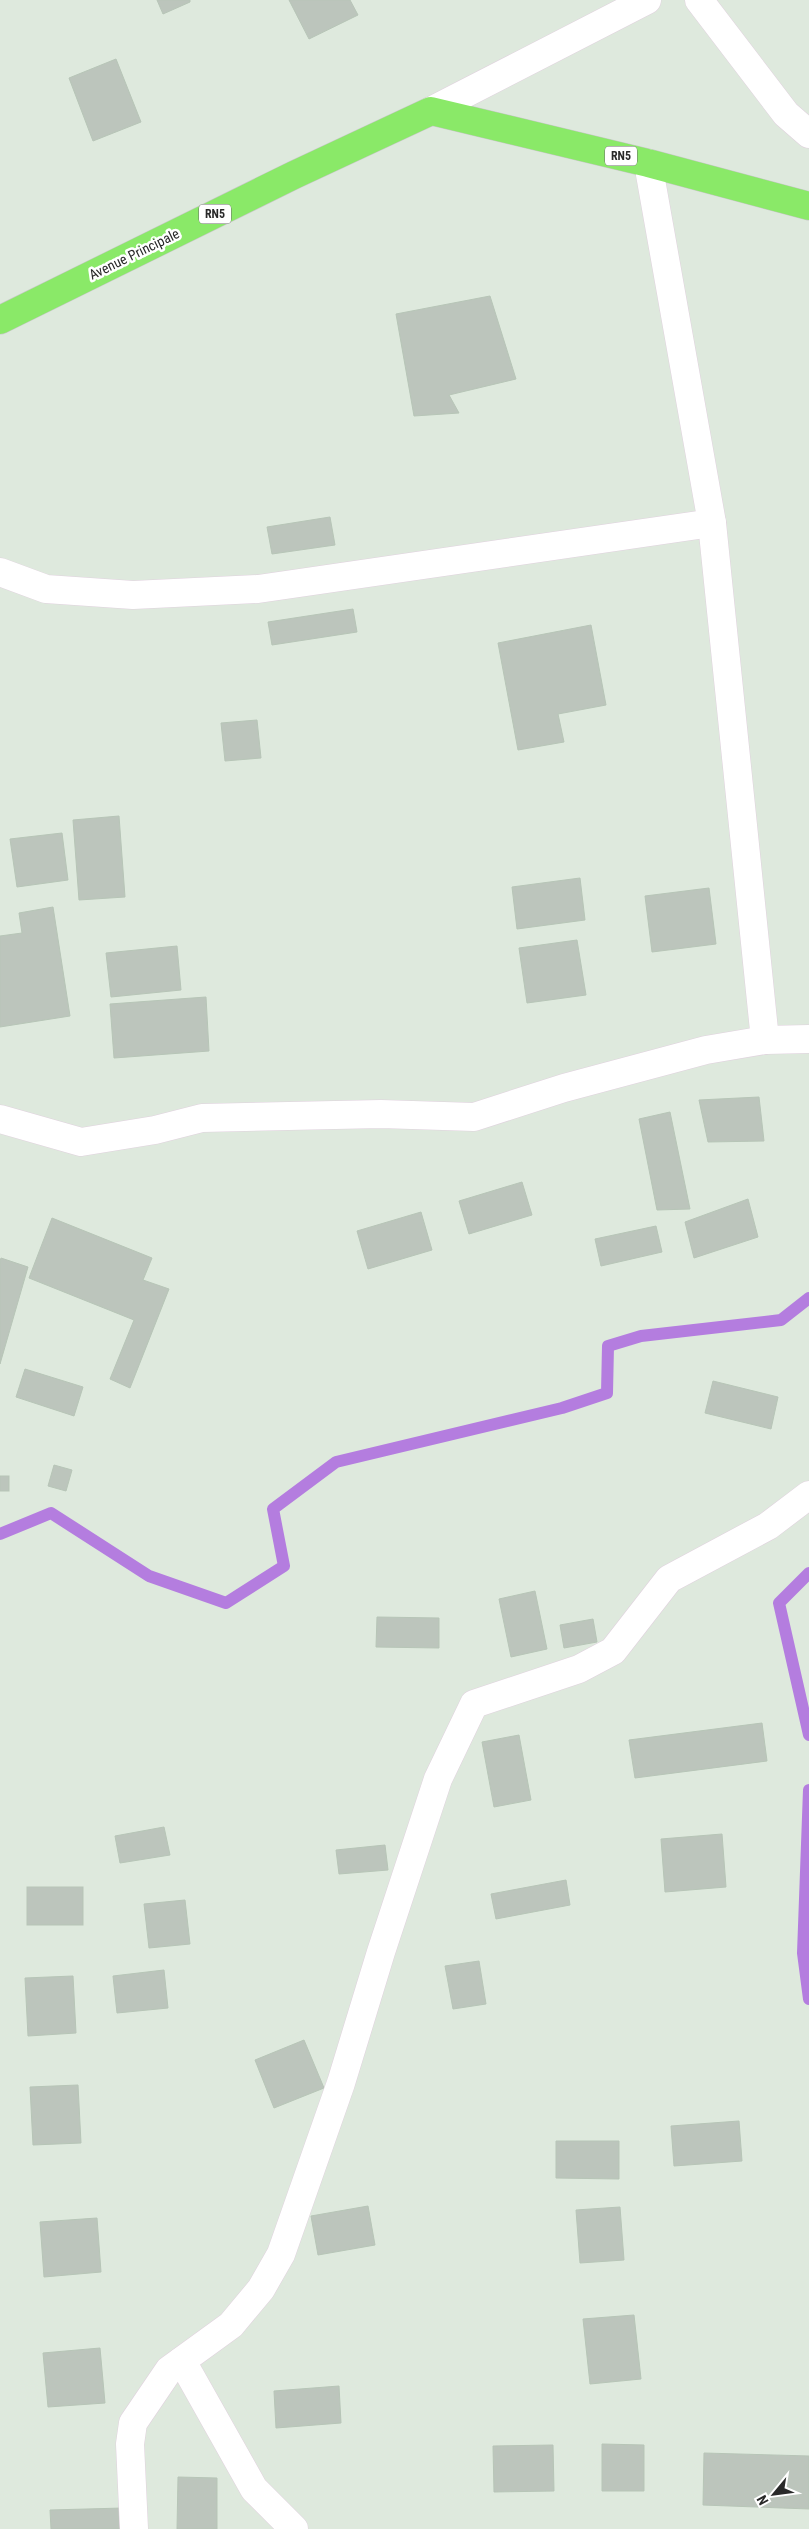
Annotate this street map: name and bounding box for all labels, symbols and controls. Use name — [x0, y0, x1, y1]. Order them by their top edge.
road number: RN5 — [605, 146, 637, 166]
road number: RN5 — [199, 204, 231, 223]
street label: Avenue Principale — [86, 225, 182, 283]
north arrow — [749, 2469, 799, 2519]
text: N — [754, 2493, 772, 2508]

